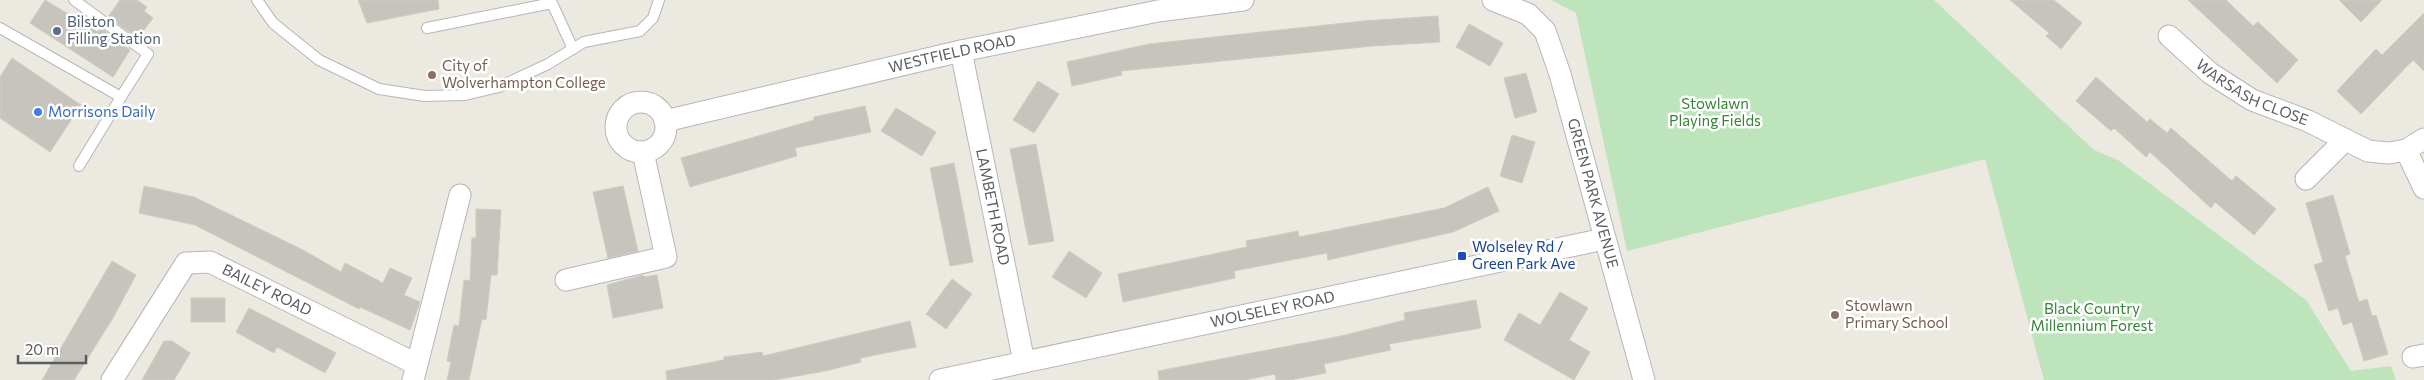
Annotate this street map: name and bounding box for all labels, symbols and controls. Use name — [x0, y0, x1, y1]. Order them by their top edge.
place label: Bilston Filling Station — [67, 12, 161, 47]
marker: Bilston Filling Station — [51, 25, 63, 37]
street label: WESTFIELD ROAD — [887, 30, 1017, 76]
street label: WARSASH CLOSE — [2193, 55, 2311, 128]
place label: City of Wolverhampton College — [442, 56, 606, 91]
marker: City of Wolverhampton College — [426, 69, 438, 81]
park label: Stowlawn Playing Fields — [1669, 94, 1761, 129]
place label: Morrisons Daily — [48, 102, 156, 120]
marker: Morrisons Daily — [32, 106, 44, 118]
street label: GREEN PARK AVENUE — [1565, 116, 1623, 270]
street label: LAMBETH ROAD — [973, 147, 1014, 267]
place label: Wolseley Rd / Green Park Ave — [1472, 237, 1575, 272]
marker: Wolseley Rd / Green Park Ave — [1456, 250, 1468, 262]
street label: BAILEY ROAD — [220, 260, 315, 319]
street label: WOLSELEY ROAD — [1208, 286, 1336, 330]
place label: Stowlawn Primary School — [1845, 296, 1948, 331]
park label: Black Country Millennium Forest — [2031, 299, 2153, 334]
marker: Stowlawn Primary School — [1829, 309, 1841, 321]
scale bar — [18, 332, 85, 364]
text: 20 m — [25, 340, 59, 358]

